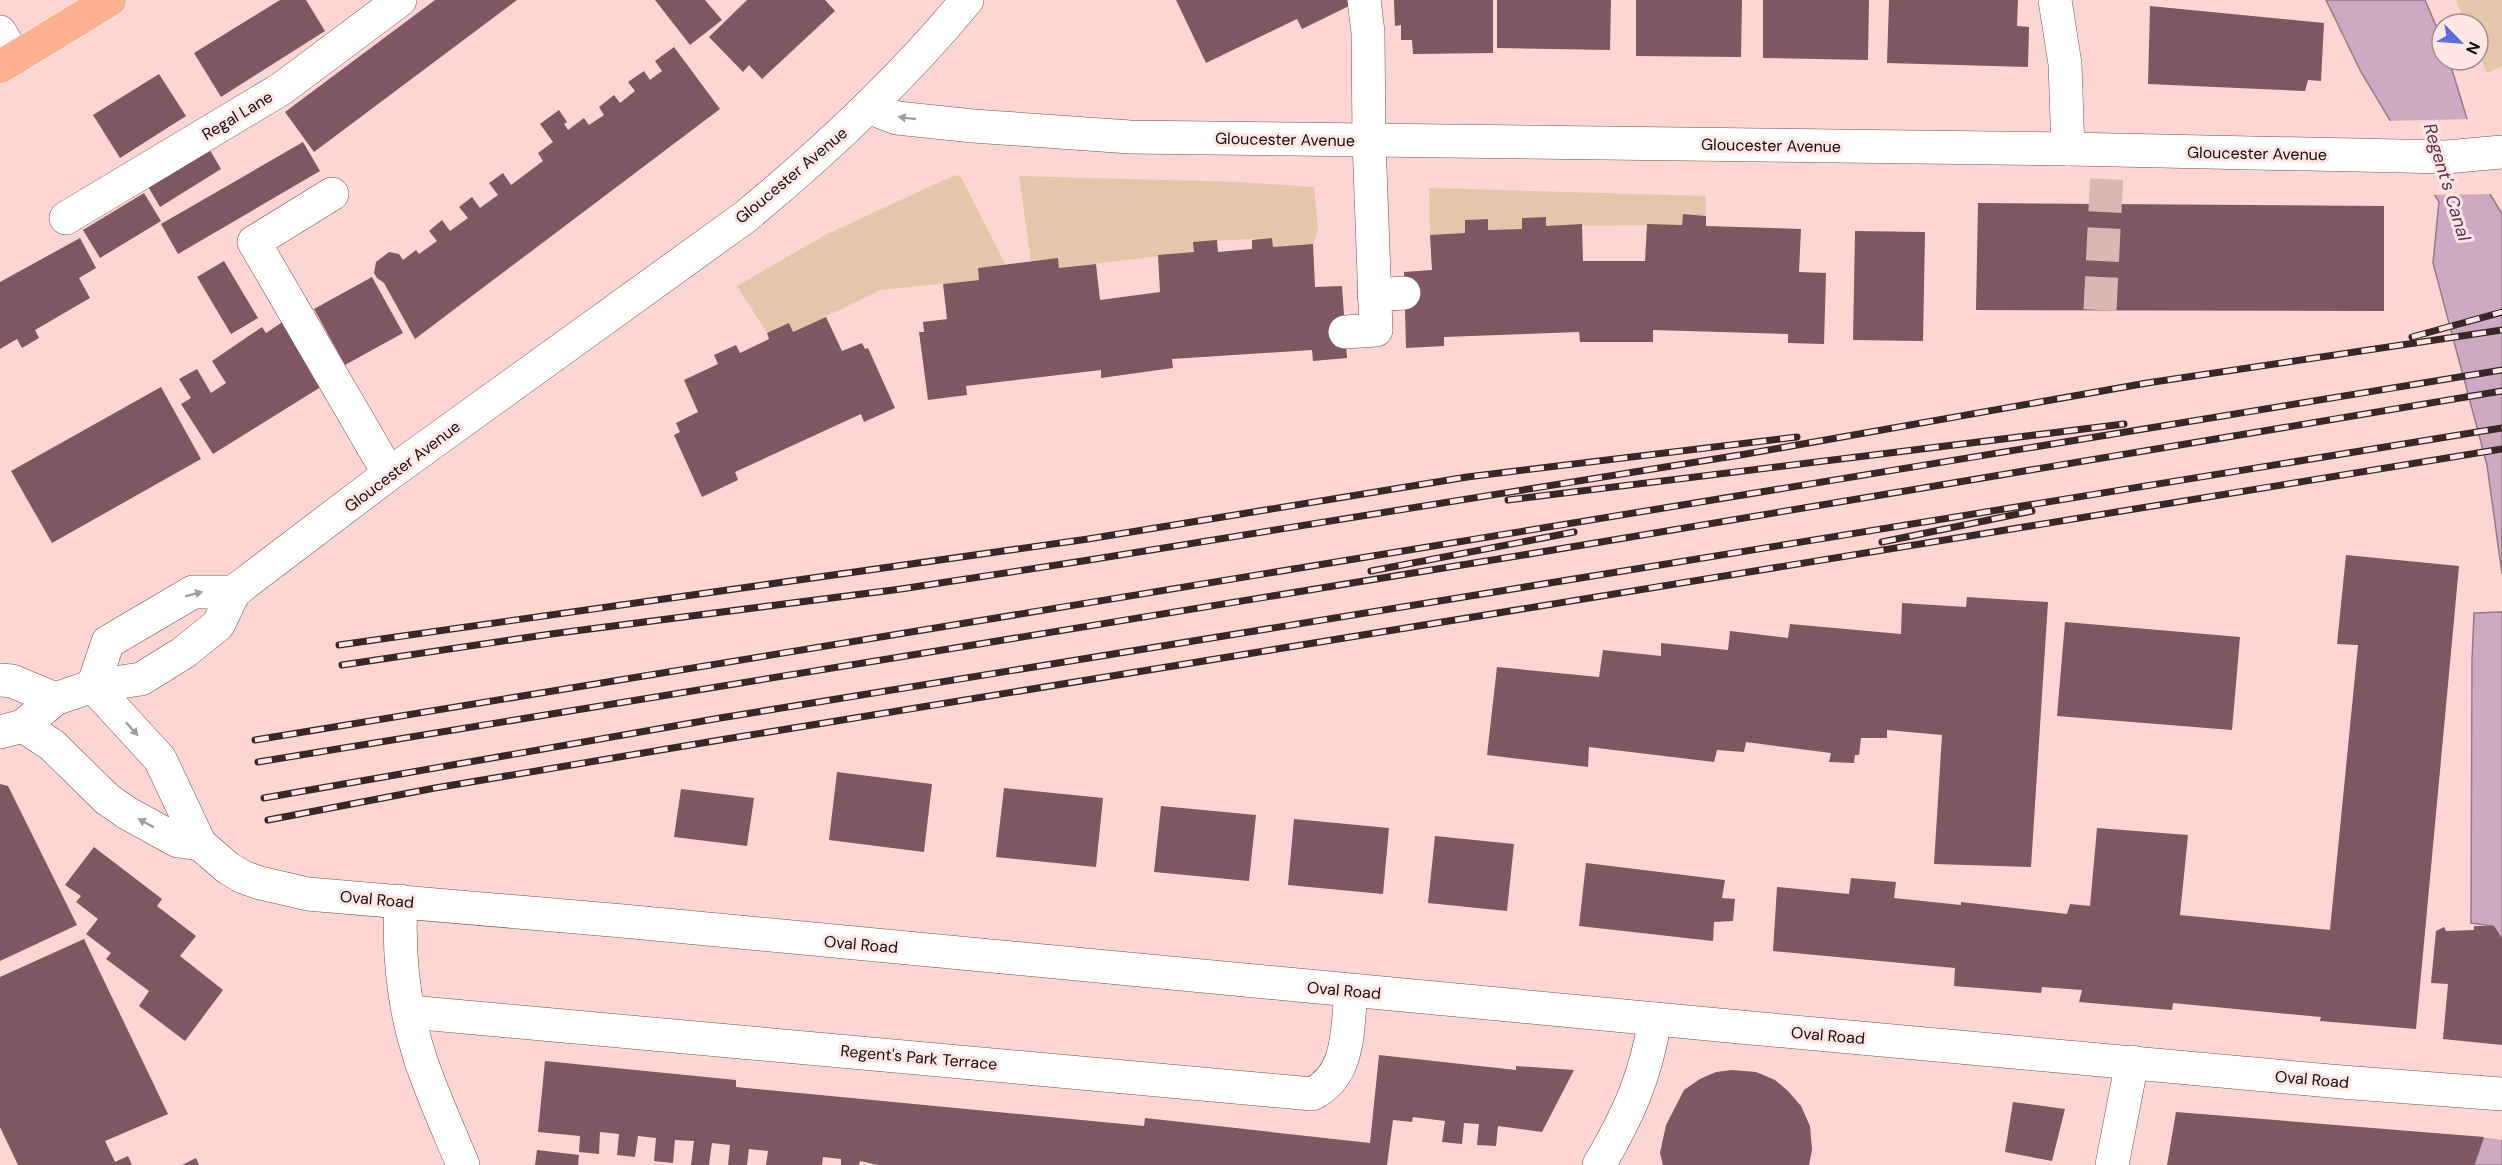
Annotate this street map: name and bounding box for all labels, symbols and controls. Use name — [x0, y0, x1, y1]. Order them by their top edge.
north arrow — [2430, 12, 2490, 72]
text: N — [2461, 38, 2485, 58]
street label: Regal Lane — [198, 86, 276, 145]
one-way arrow — [897, 114, 916, 123]
water label: Regent's Canal — [2418, 120, 2477, 245]
street label: Gloucester Avenue — [731, 122, 852, 228]
street label: Gloucester Avenue — [1215, 128, 1355, 151]
street label: Gloucester Avenue — [1701, 134, 1841, 157]
street label: Gloucester Avenue — [2187, 142, 2327, 165]
street label: Gloucester Avenue — [340, 416, 465, 517]
one-way arrow — [185, 589, 203, 599]
one-way arrow — [125, 721, 138, 736]
one-way arrow — [137, 818, 154, 828]
street label: Oval Road — [339, 886, 415, 913]
street label: Oval Road — [823, 931, 899, 958]
street label: Oval Road — [1306, 977, 1382, 1004]
street label: Oval Road — [1790, 1022, 1866, 1049]
street label: Regent's Park Terrace — [840, 1040, 998, 1075]
street label: Oval Road — [2274, 1066, 2350, 1093]

